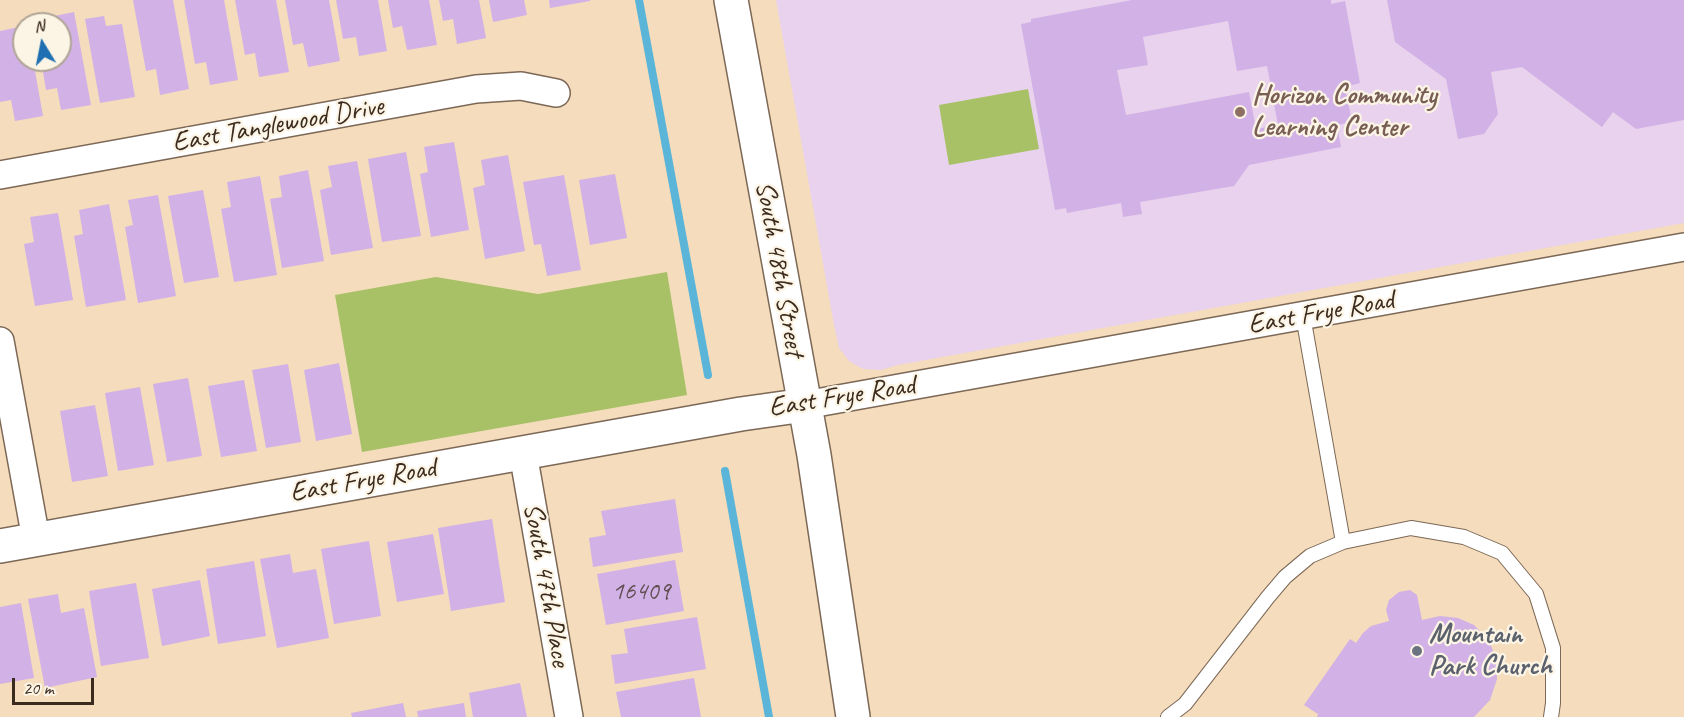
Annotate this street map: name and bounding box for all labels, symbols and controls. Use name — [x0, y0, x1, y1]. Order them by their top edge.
north arrow — [12, 12, 72, 72]
text: N — [33, 16, 46, 37]
place label: Horizon Community Learning Center — [1252, 79, 1436, 145]
street label: East Tanglewood Drive — [170, 90, 386, 160]
marker: Horizon Community Learning Center — [1233, 105, 1247, 119]
street label: South 48th Street — [747, 179, 811, 359]
street label: East Frye Road — [1245, 284, 1397, 342]
street label: East Frye Road — [767, 369, 917, 425]
street label: East Frye Road — [287, 452, 439, 510]
street label: South 47th Place — [515, 501, 577, 669]
house number: 16409 — [612, 576, 670, 608]
place label: Mountain Park Church — [1429, 618, 1552, 684]
marker: Mountain Park Church — [1410, 644, 1424, 658]
scale bar — [15, 666, 98, 704]
text: 20 m — [23, 677, 54, 699]

